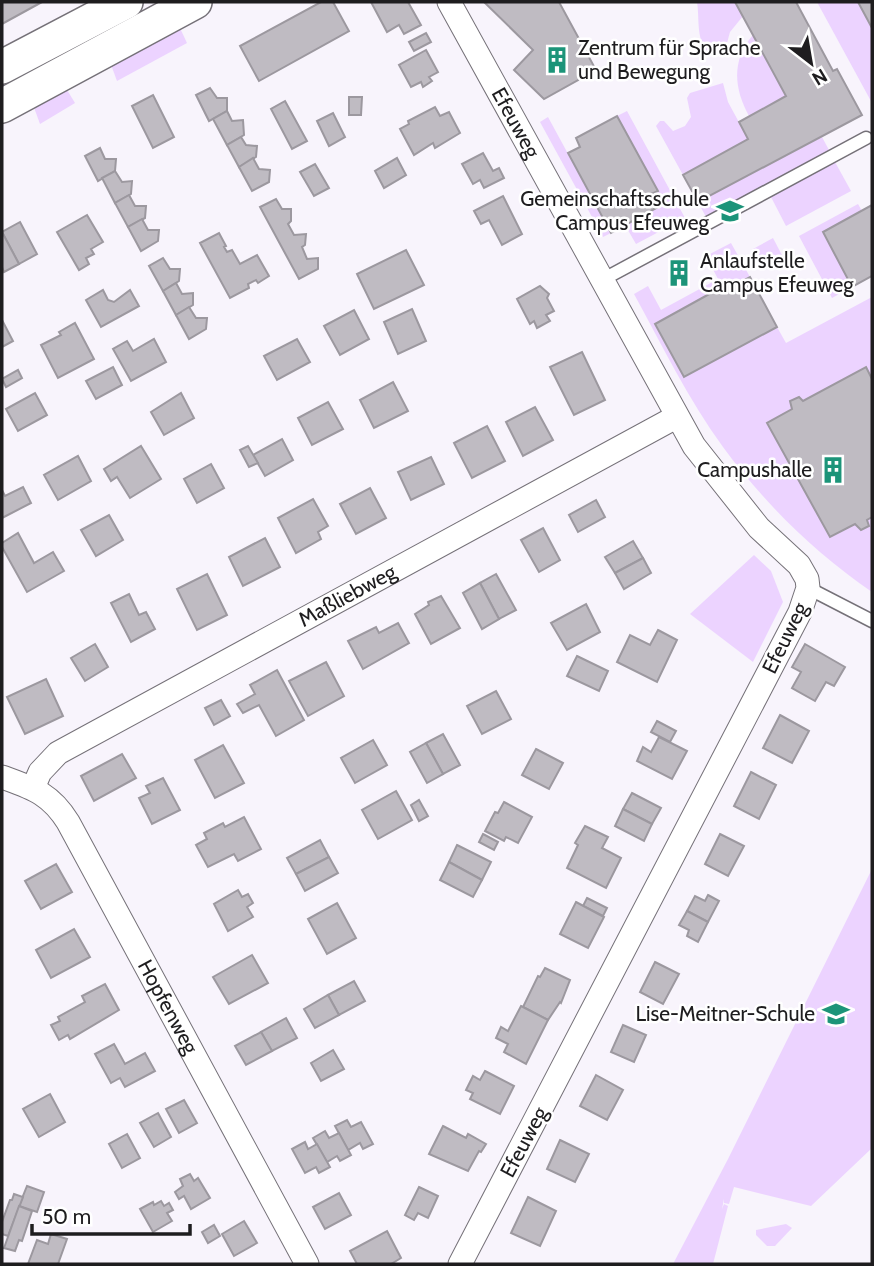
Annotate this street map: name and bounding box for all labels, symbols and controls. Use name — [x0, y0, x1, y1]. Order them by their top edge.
north arrow — [776, 28, 846, 98]
place label: Zentrum für Sprache und Bewegung — [578, 35, 761, 84]
building icon: Zentrum für Sprache und Bewegung — [542, 45, 572, 75]
text: N — [808, 64, 831, 90]
street label: Efeuweg — [487, 83, 546, 162]
place label: Gemeinschaftsschule Campus Efeuweg — [520, 186, 710, 235]
school or university icon: Gemeinschaftsschule Campus Efeuweg — [715, 196, 745, 226]
place label: Anlaufstelle Campus Efeuweg — [700, 248, 854, 297]
building icon: Anlaufstelle Campus Efeuweg — [664, 258, 694, 288]
building icon: Campushalle — [818, 455, 848, 485]
place label: Campushalle — [697, 457, 812, 482]
street label: Maßliebweg — [294, 558, 401, 632]
street label: Efeuweg — [757, 598, 813, 678]
street label: Hopfenweg — [133, 955, 204, 1058]
school or university icon: Lise-Meitner-Schule — [821, 999, 851, 1029]
place label: Lise-Meitner-Schule — [636, 1001, 815, 1026]
street label: Efeuweg — [495, 1102, 553, 1181]
scale bar — [32, 1192, 189, 1236]
text: 50 m — [42, 1204, 91, 1229]

